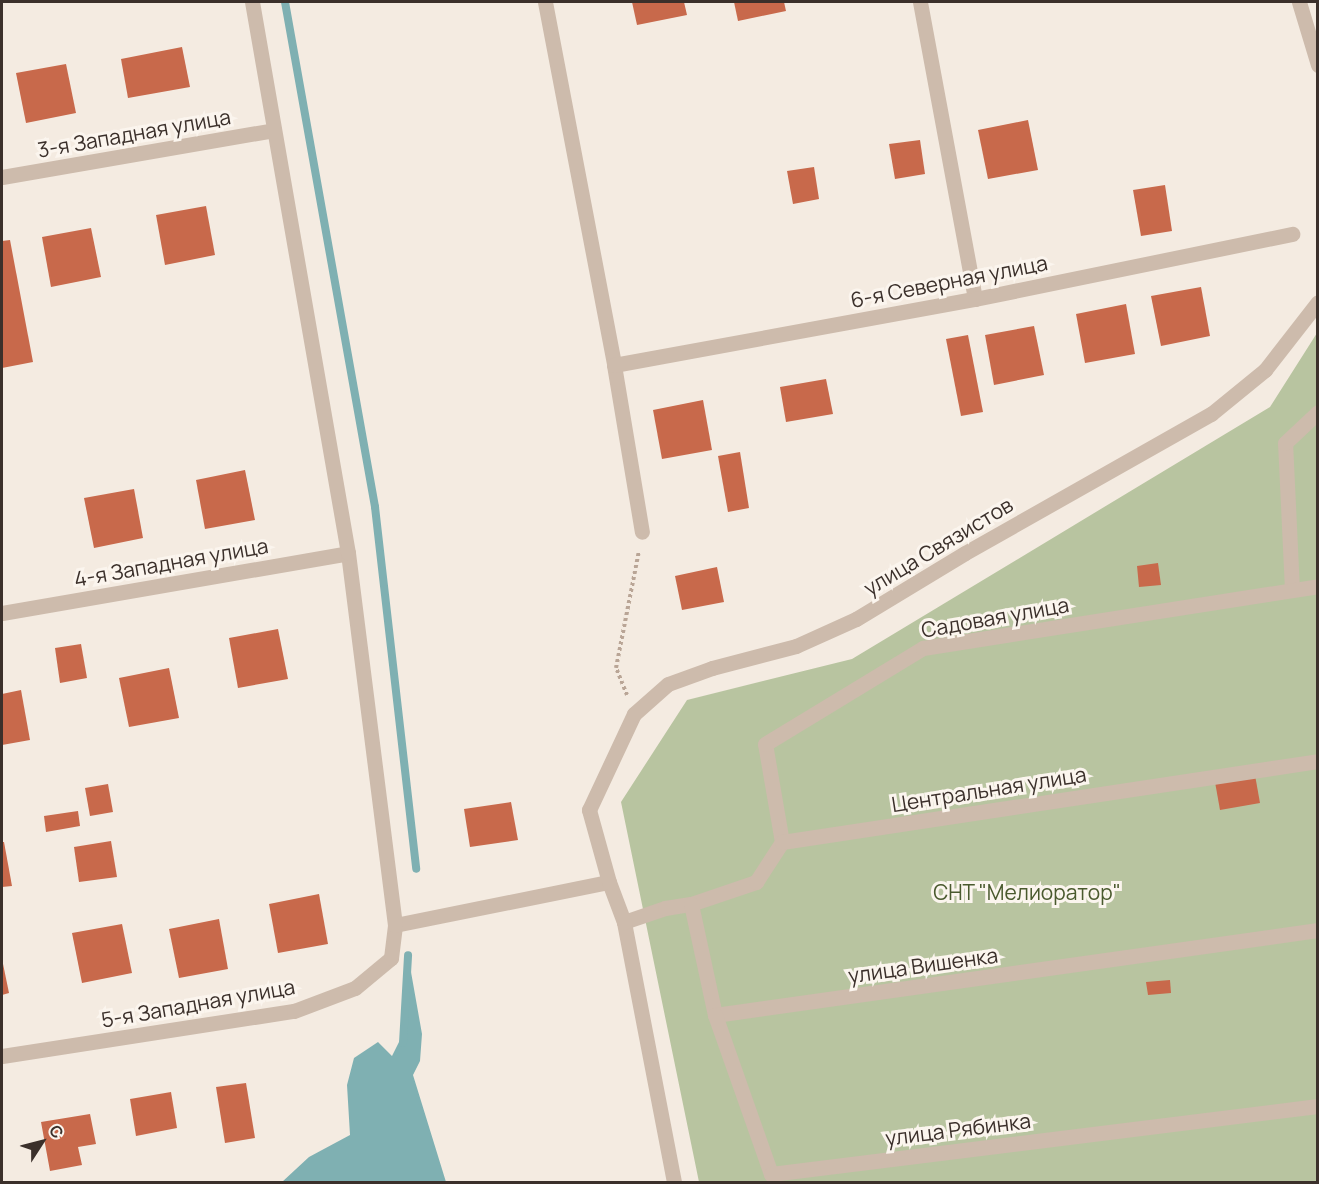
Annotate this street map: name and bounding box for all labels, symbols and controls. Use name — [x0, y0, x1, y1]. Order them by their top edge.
street label: 3-я Западная улица — [35, 104, 233, 162]
street label: 6-я Северная улица — [848, 250, 1050, 312]
street label: улица Связистов — [859, 492, 1017, 600]
street label: 4-я Западная улица — [72, 533, 270, 591]
street label: Садовая улица — [919, 592, 1071, 642]
street label: Центральная улица — [890, 761, 1088, 817]
park label: СНТ "Мелиоратор" — [933, 879, 1121, 905]
street label: улица Вишенка — [846, 942, 1000, 988]
street label: 5-я Западная улица — [99, 974, 297, 1032]
street label: улица Рябинка — [884, 1108, 1032, 1150]
north arrow — [12, 1112, 72, 1172]
text: С — [44, 1120, 69, 1143]

